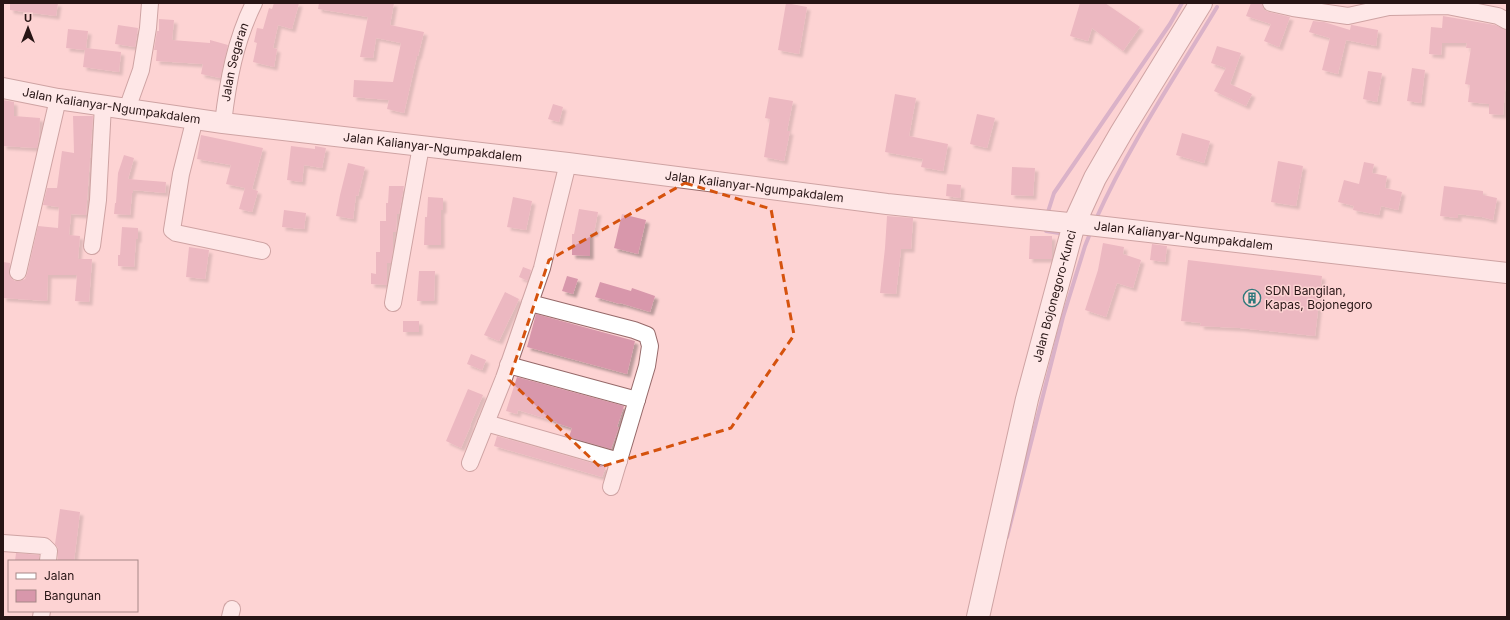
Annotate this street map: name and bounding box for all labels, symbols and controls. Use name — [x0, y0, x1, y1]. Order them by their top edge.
north arrow — [8, 8, 48, 48]
text: U — [24, 11, 32, 25]
street label: Jalan Segaran — [218, 20, 252, 103]
street label: Jalan Kalianyar-Ngumpakdalem — [21, 84, 202, 127]
street label: Jalan Kalianyar-Ngumpakdalem — [342, 129, 523, 165]
street label: Jalan Kalianyar-Ngumpakdalem — [664, 168, 845, 205]
street label: Jalan Kalianyar-Ngumpakdalem — [1093, 218, 1274, 253]
street label: Jalan Bojonegoro-Kunci — [1029, 228, 1079, 364]
place label: SDN Bangilan, Kapas, Bojonegoro — [1265, 283, 1372, 312]
building icon: SDN Bangilan, Kapas, Bojonegoro — [1242, 288, 1262, 308]
legend — [8, 560, 138, 612]
text: Jalan — [44, 568, 74, 583]
text: Bangunan — [44, 588, 101, 603]

